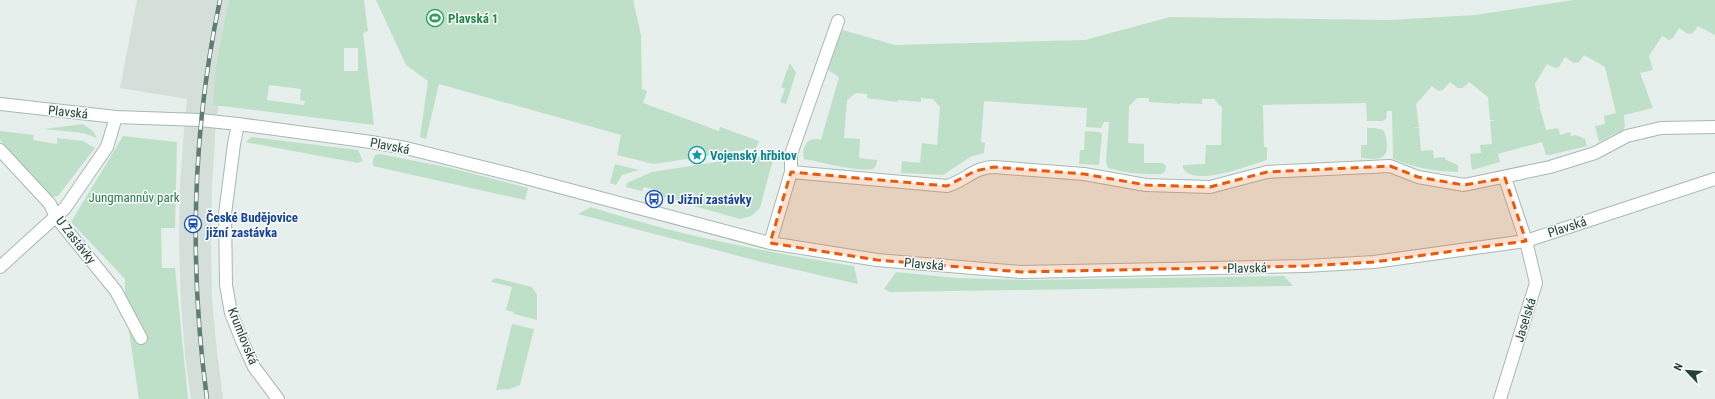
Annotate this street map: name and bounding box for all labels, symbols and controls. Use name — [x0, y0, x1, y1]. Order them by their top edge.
sports icon: Plavská 1 — [425, 8, 445, 28]
place label: Plavská 1 — [448, 11, 498, 26]
street label: Plavská — [47, 102, 89, 122]
street label: Plavská — [369, 135, 411, 157]
place icon: Vojenský hřbitov — [687, 145, 707, 165]
place label: Vojenský hřbitov — [710, 148, 797, 163]
bus stop icon: U Jižní zastávky — [644, 189, 664, 209]
park label: Jungmannův park — [88, 190, 180, 205]
place label: U Jižní zastávky — [667, 192, 752, 207]
place label: České Budějovice jižní zastávka — [205, 210, 298, 240]
street label: U Zastávky — [53, 213, 100, 267]
station icon: České Budějovice jižní zastávka — [183, 214, 203, 234]
street label: Plavská — [1546, 214, 1588, 240]
street label: Plavská — [903, 255, 945, 273]
street label: Plavská — [1227, 260, 1267, 276]
street label: Jaselská — [1511, 296, 1539, 344]
street label: Krumlovská — [225, 305, 261, 367]
north arrow — [1667, 351, 1707, 391]
text: N — [1671, 361, 1686, 373]

